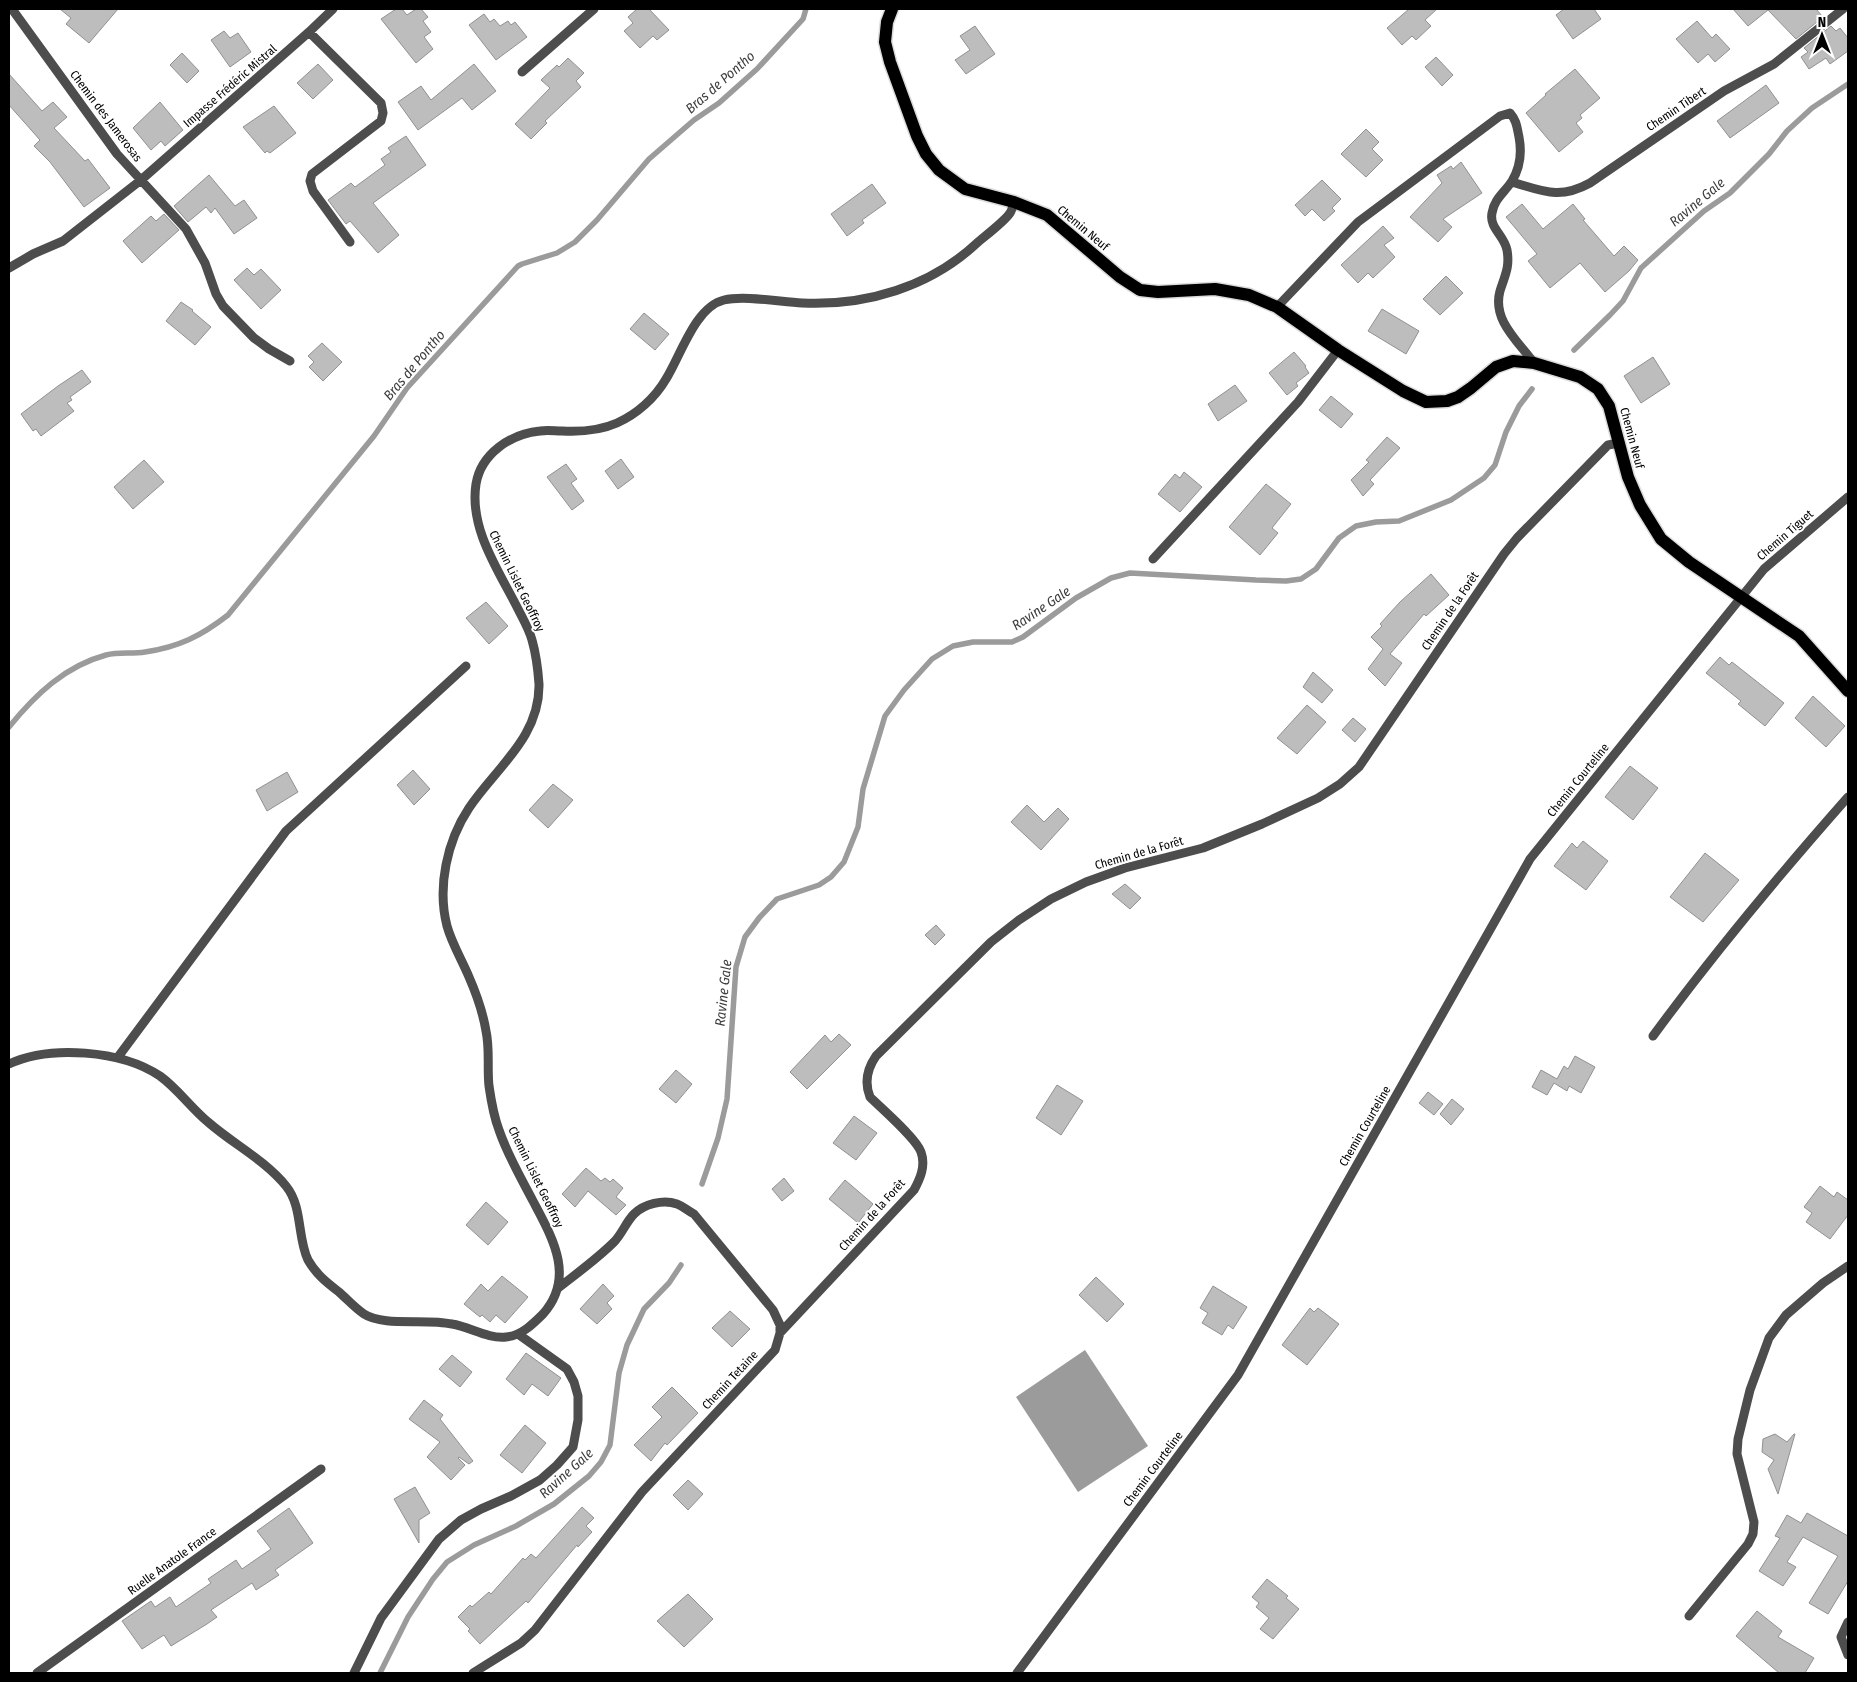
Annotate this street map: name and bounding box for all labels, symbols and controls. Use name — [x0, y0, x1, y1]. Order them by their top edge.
north arrow — [1797, 10, 1847, 60]
text: N — [1818, 14, 1826, 31]
street label: Impasse Frédéric Mistral — [181, 42, 279, 130]
water label: Bras de Pontho — [682, 48, 759, 117]
street label: Chemin des Jamerosas — [67, 68, 145, 164]
street label: Chemin Tibert — [1644, 84, 1708, 134]
water label: Ravine Gale — [1666, 174, 1729, 230]
street label: Chemin Neuf — [1054, 202, 1113, 254]
water label: Bras de Pontho — [380, 327, 449, 404]
street label: Chemin Neuf — [1617, 406, 1647, 471]
street label: Chemin Tiguet — [1754, 507, 1816, 563]
street label: Chemin Lislet Geoffroy — [486, 528, 548, 634]
street label: Chemin de la Forêt — [1419, 569, 1481, 653]
water label: Ravine Gale — [1009, 582, 1074, 634]
street label: Chemin Courteline — [1544, 740, 1612, 820]
street label: Chemin de la Forêt — [1093, 834, 1185, 872]
water label: Ravine Gale — [712, 959, 735, 1027]
street label: Chemin Courteline — [1336, 1083, 1394, 1169]
street label: Chemin Lislet Geoffroy — [505, 1124, 567, 1230]
street label: Chemin de la Forêt — [836, 1176, 908, 1254]
street label: Chemin Tetaine — [699, 1348, 761, 1412]
street label: Chemin Courteline — [1120, 1429, 1186, 1509]
water label: Ravine Gale — [536, 1444, 597, 1502]
street label: Ruelle Anatole France — [125, 1524, 219, 1598]

